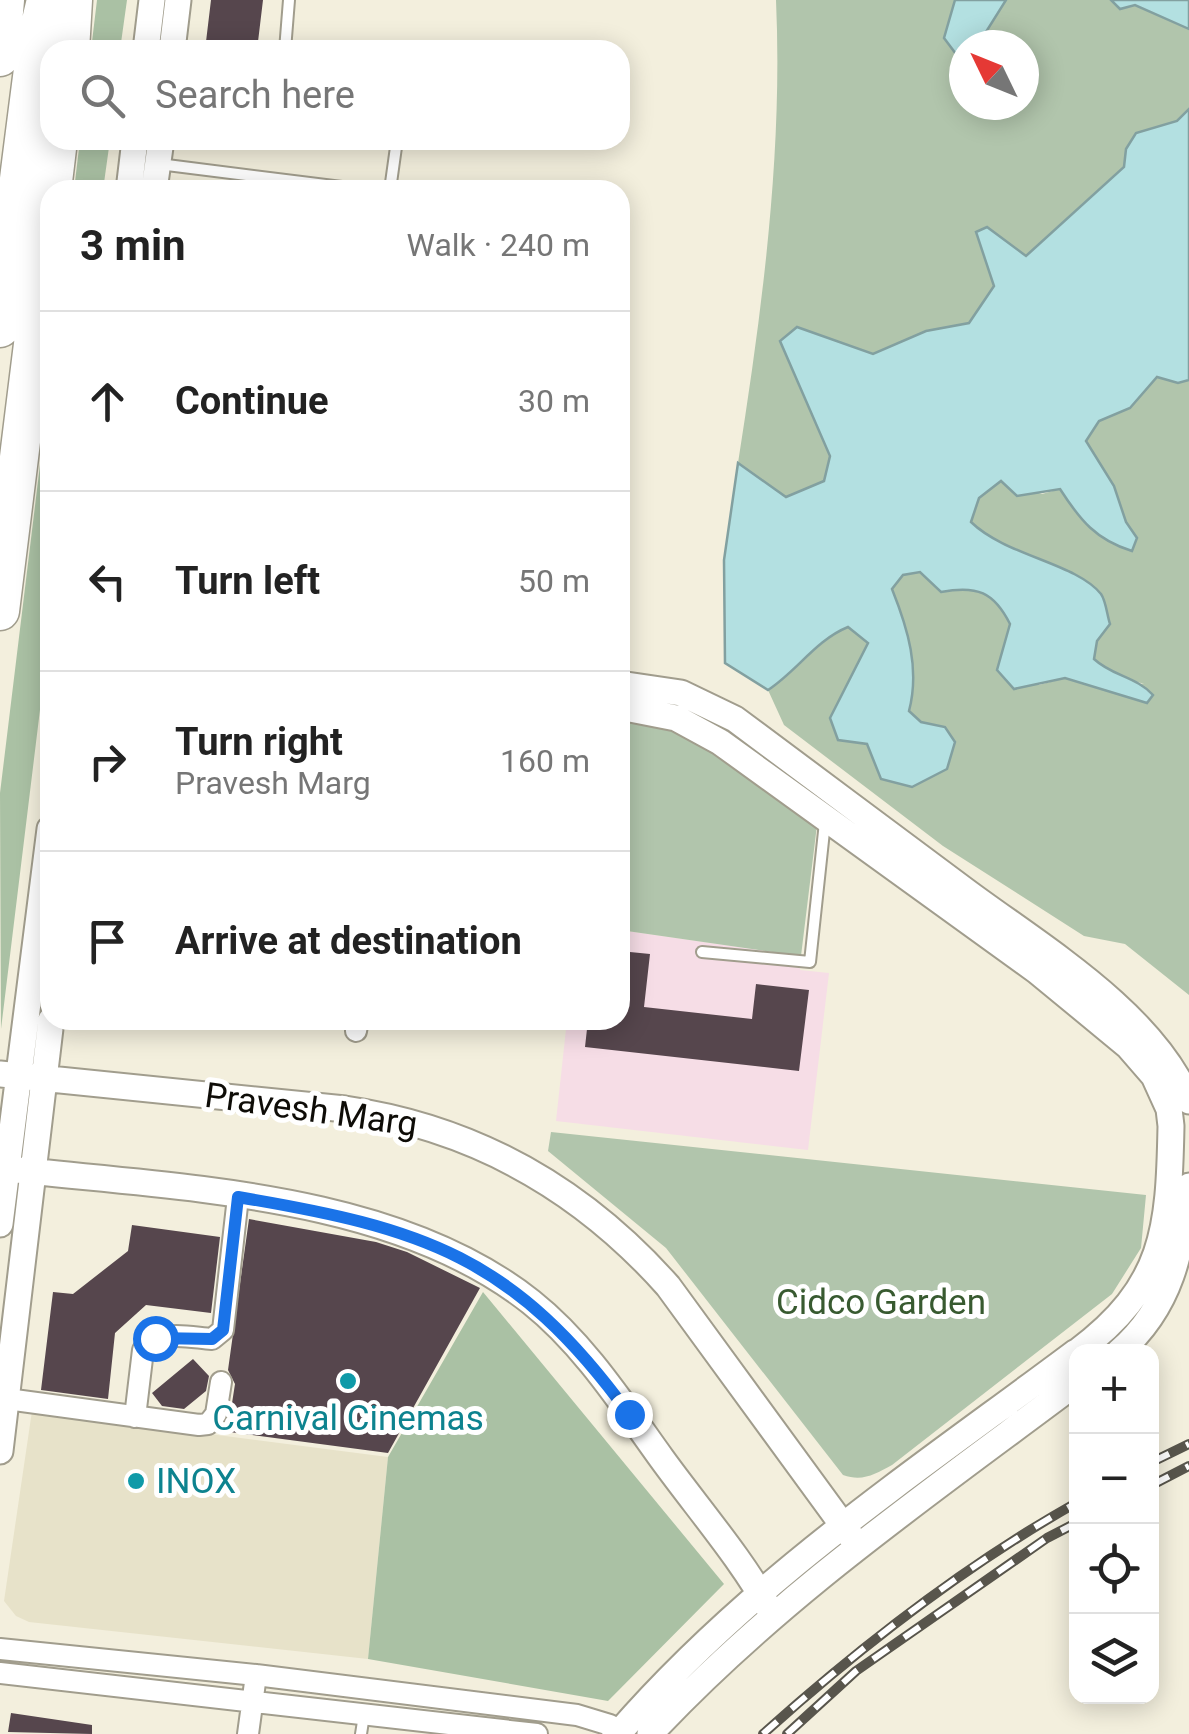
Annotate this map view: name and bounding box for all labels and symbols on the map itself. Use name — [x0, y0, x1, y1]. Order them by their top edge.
north arrow — [949, 30, 1039, 120]
street label: Pravesh Marg — [202, 1075, 420, 1145]
park label: Cidco Garden — [776, 1282, 986, 1323]
route start — [133, 1316, 179, 1362]
marker: Carnival Cinemas — [337, 1370, 359, 1392]
route end — [607, 1392, 653, 1438]
place label: Carnival Cinemas — [212, 1398, 484, 1439]
place label: INOX — [156, 1461, 236, 1502]
marker: INOX — [125, 1470, 147, 1492]

